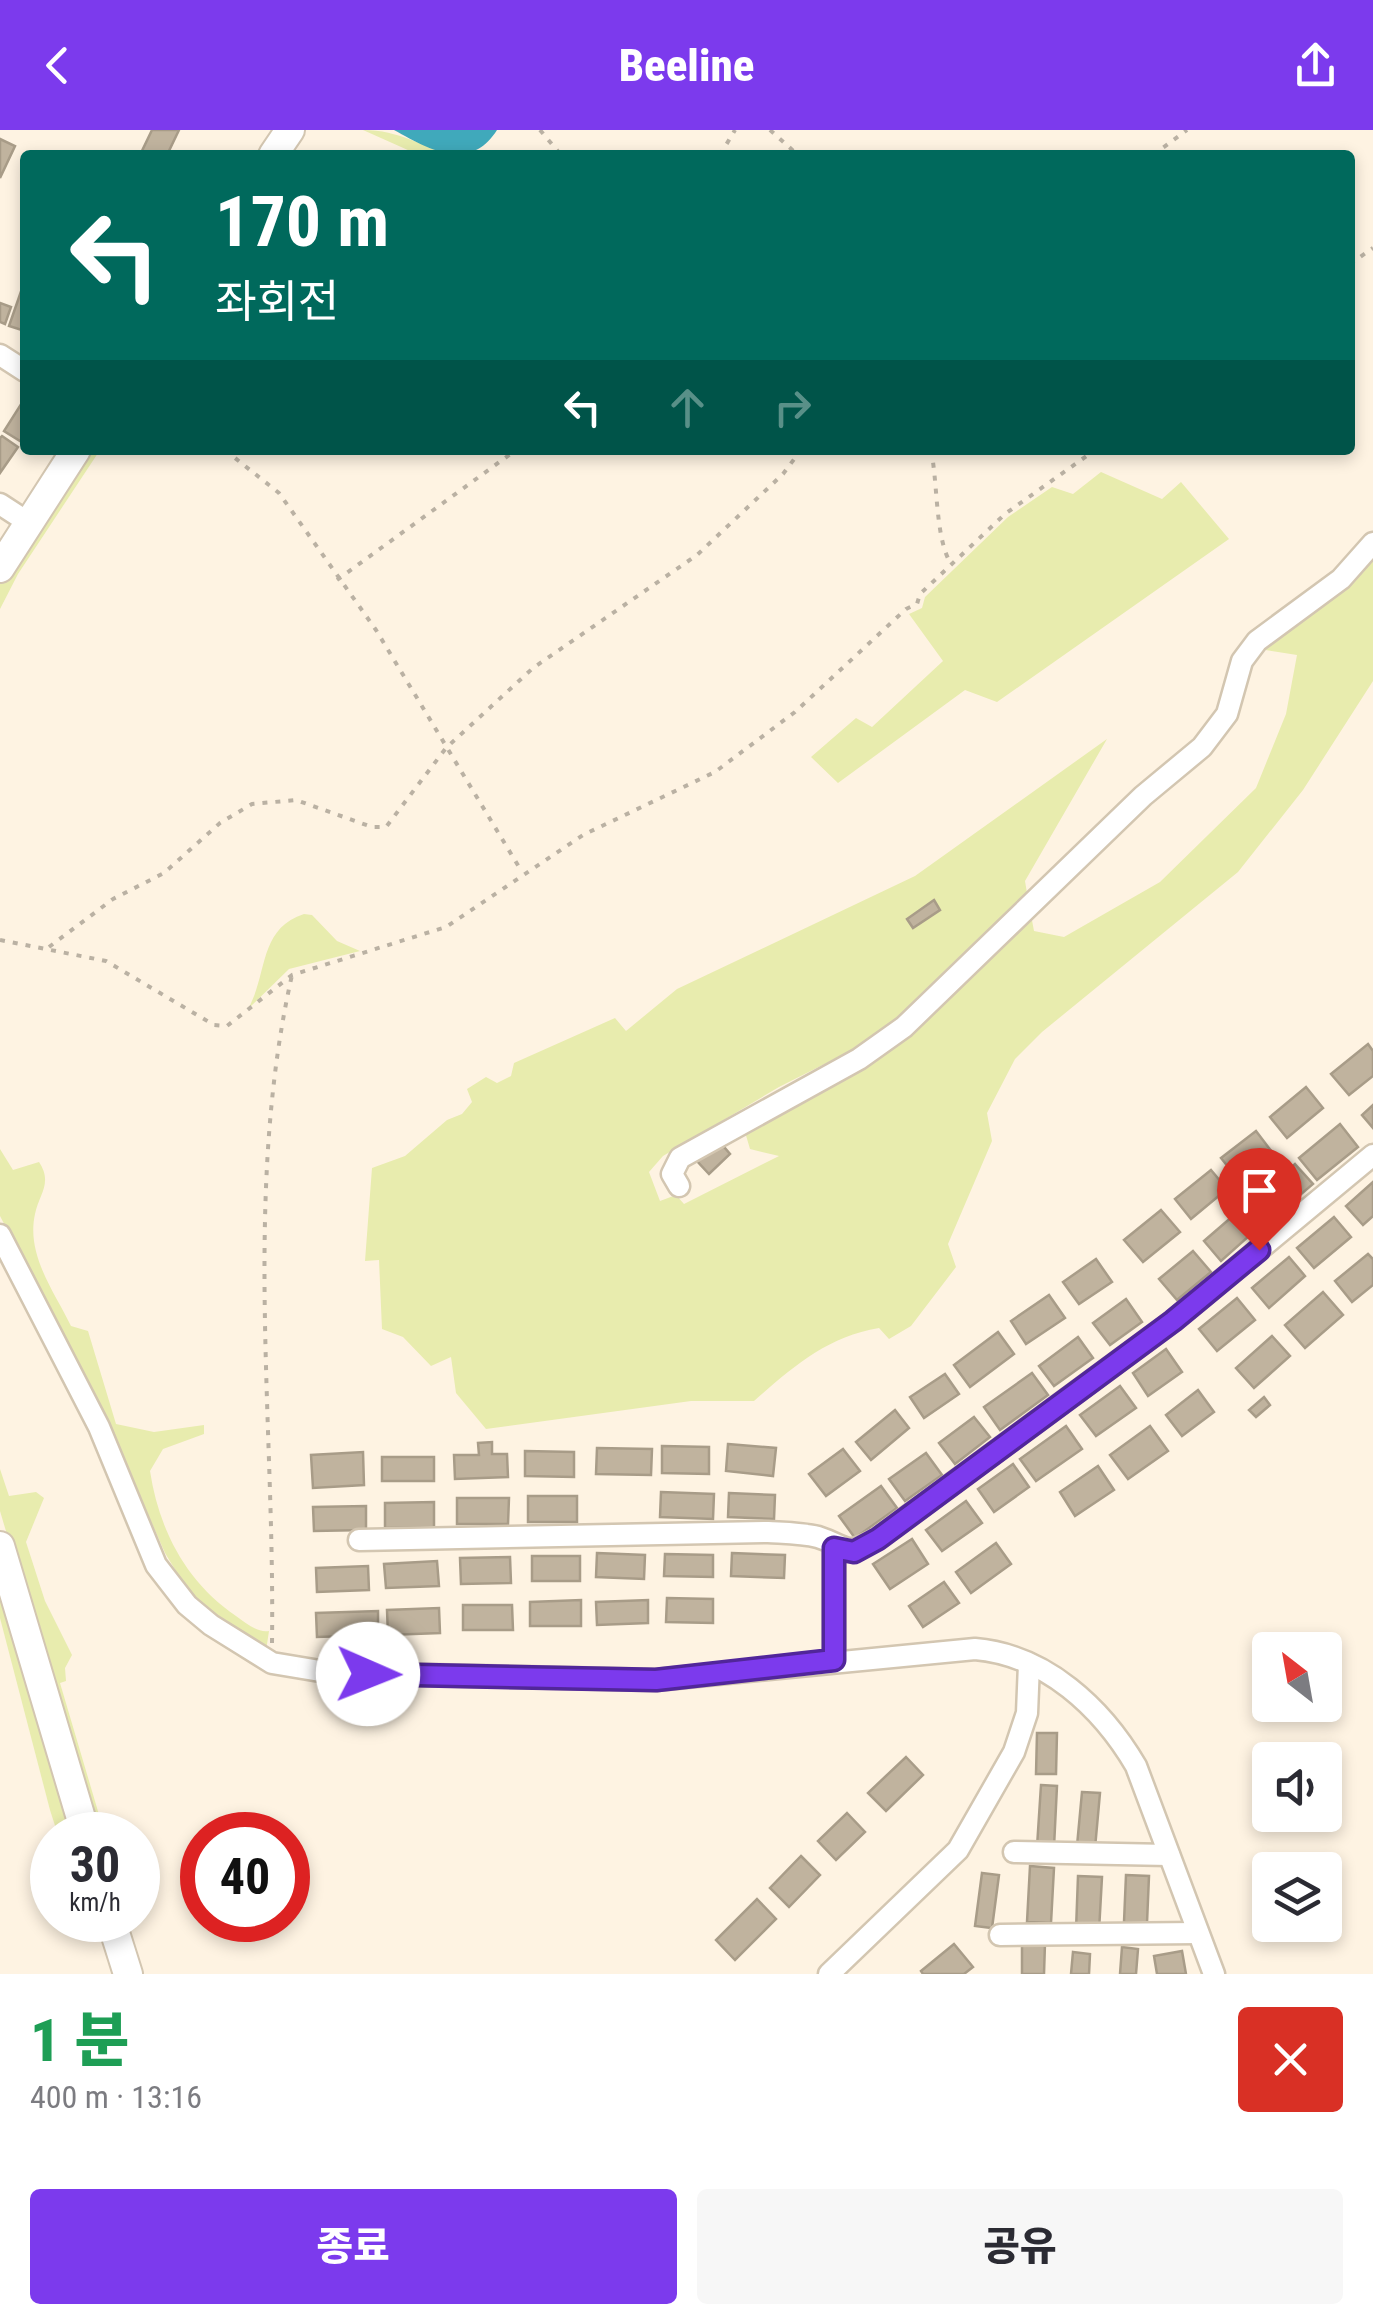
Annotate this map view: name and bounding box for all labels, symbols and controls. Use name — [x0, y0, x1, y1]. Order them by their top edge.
icon: back — [30, 38, 85, 93]
icon: share — [1288, 38, 1343, 93]
text: Beeline — [619, 39, 754, 92]
text: 170 m — [215, 181, 389, 263]
icon: left — [50, 190, 180, 320]
text: 좌회전 — [215, 275, 339, 328]
icon: left — [555, 380, 610, 435]
icon: ahead — [660, 380, 715, 435]
icon: right — [765, 380, 820, 435]
pin — [1217, 1148, 1302, 1251]
icon: arrive — [1232, 1163, 1287, 1218]
position arrow — [316, 1622, 420, 1726]
north arrow — [1252, 1632, 1342, 1722]
map controls — [1252, 1632, 1342, 1942]
button: sound — [1252, 1742, 1342, 1832]
speed limit sign: 40 — [180, 1812, 310, 1942]
text: 30 — [70, 1836, 120, 1894]
button: layers — [1252, 1852, 1342, 1942]
text: km/h — [69, 1888, 121, 1917]
text: 1 분 — [30, 2005, 130, 2076]
button: close — [1238, 2007, 1343, 2112]
text: 400 m · 13:16 — [30, 2078, 202, 2116]
button: 종료 — [30, 2189, 677, 2304]
button: 공유 — [697, 2189, 1343, 2304]

